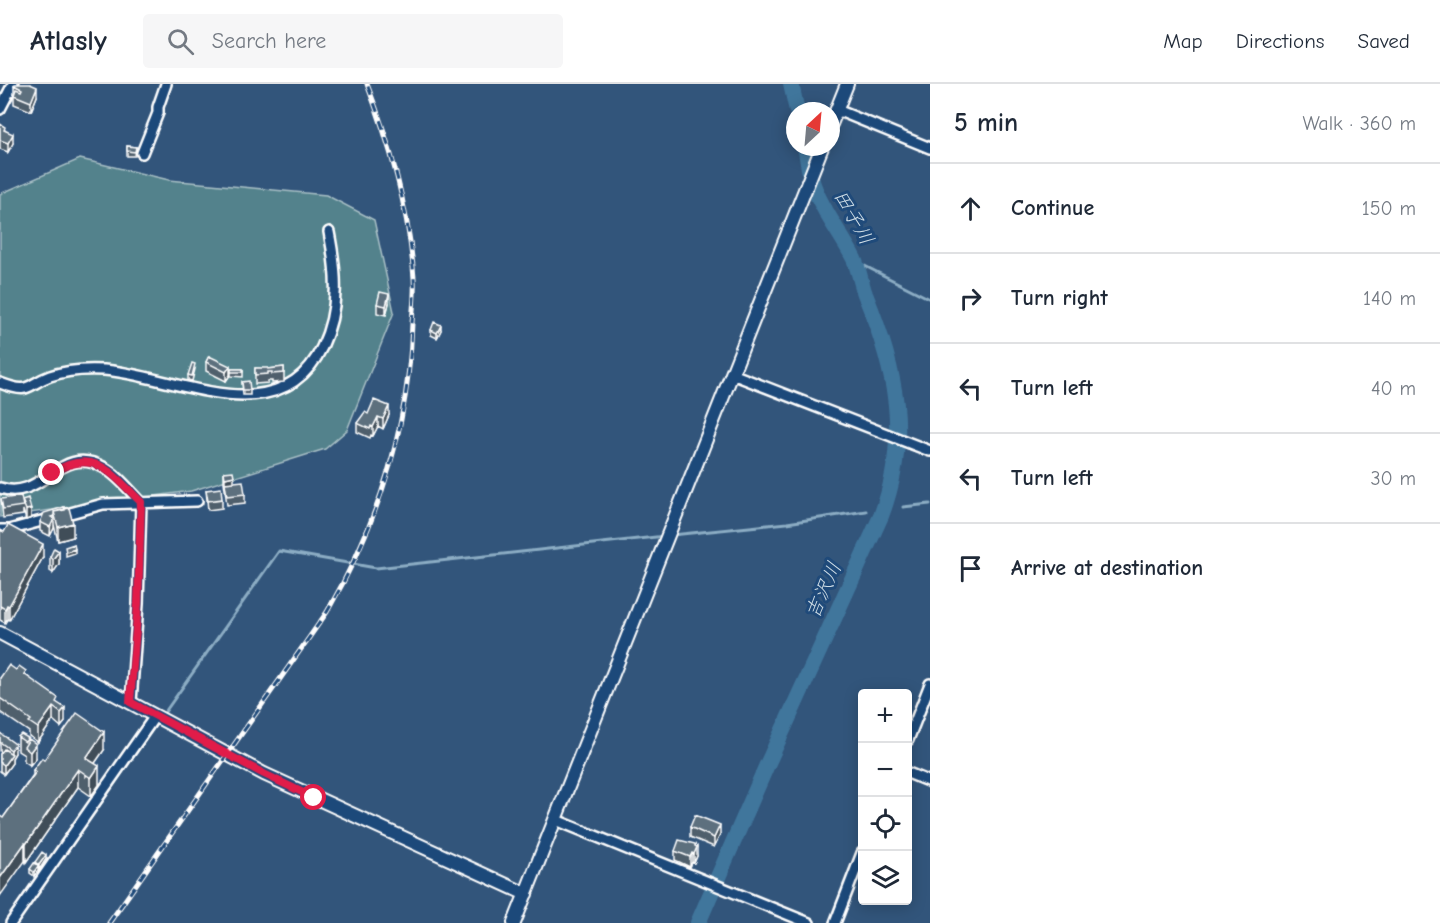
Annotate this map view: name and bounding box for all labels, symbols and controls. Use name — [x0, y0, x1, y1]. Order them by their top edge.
search box — [143, 14, 563, 68]
text: Atlasly — [30, 25, 107, 57]
icon: search — [164, 25, 197, 58]
text: Search here — [212, 28, 326, 54]
text: Map — [1163, 29, 1203, 53]
text: Directions — [1236, 29, 1325, 53]
text: Saved — [1358, 29, 1410, 53]
north arrow — [786, 102, 840, 156]
text: 5 min — [954, 108, 1018, 138]
text: Walk · 360 m — [1302, 112, 1416, 135]
water label: 田子川 — [829, 186, 879, 249]
icon: ahead — [954, 192, 987, 225]
text: Continue — [1011, 195, 1094, 221]
text: 150 m — [1362, 197, 1416, 220]
icon: right — [954, 282, 987, 315]
text: Turn right — [1011, 285, 1108, 311]
text: 140 m — [1363, 287, 1416, 310]
icon: left — [954, 372, 987, 405]
text: Turn left — [1011, 375, 1093, 401]
text: 40 m — [1371, 377, 1416, 400]
route end — [38, 459, 64, 485]
icon: left — [954, 462, 987, 495]
text: Turn left — [1011, 465, 1093, 491]
text: 30 m — [1370, 467, 1416, 490]
icon: arrive — [954, 552, 987, 585]
text: Arrive at destination — [1011, 555, 1203, 581]
water label: 吉沢川 — [801, 558, 846, 622]
map controls — [858, 689, 912, 905]
button: + — [858, 689, 912, 743]
button: − — [858, 743, 912, 797]
route start — [300, 784, 326, 810]
button: locate — [858, 797, 912, 851]
button: layers — [858, 851, 912, 905]

